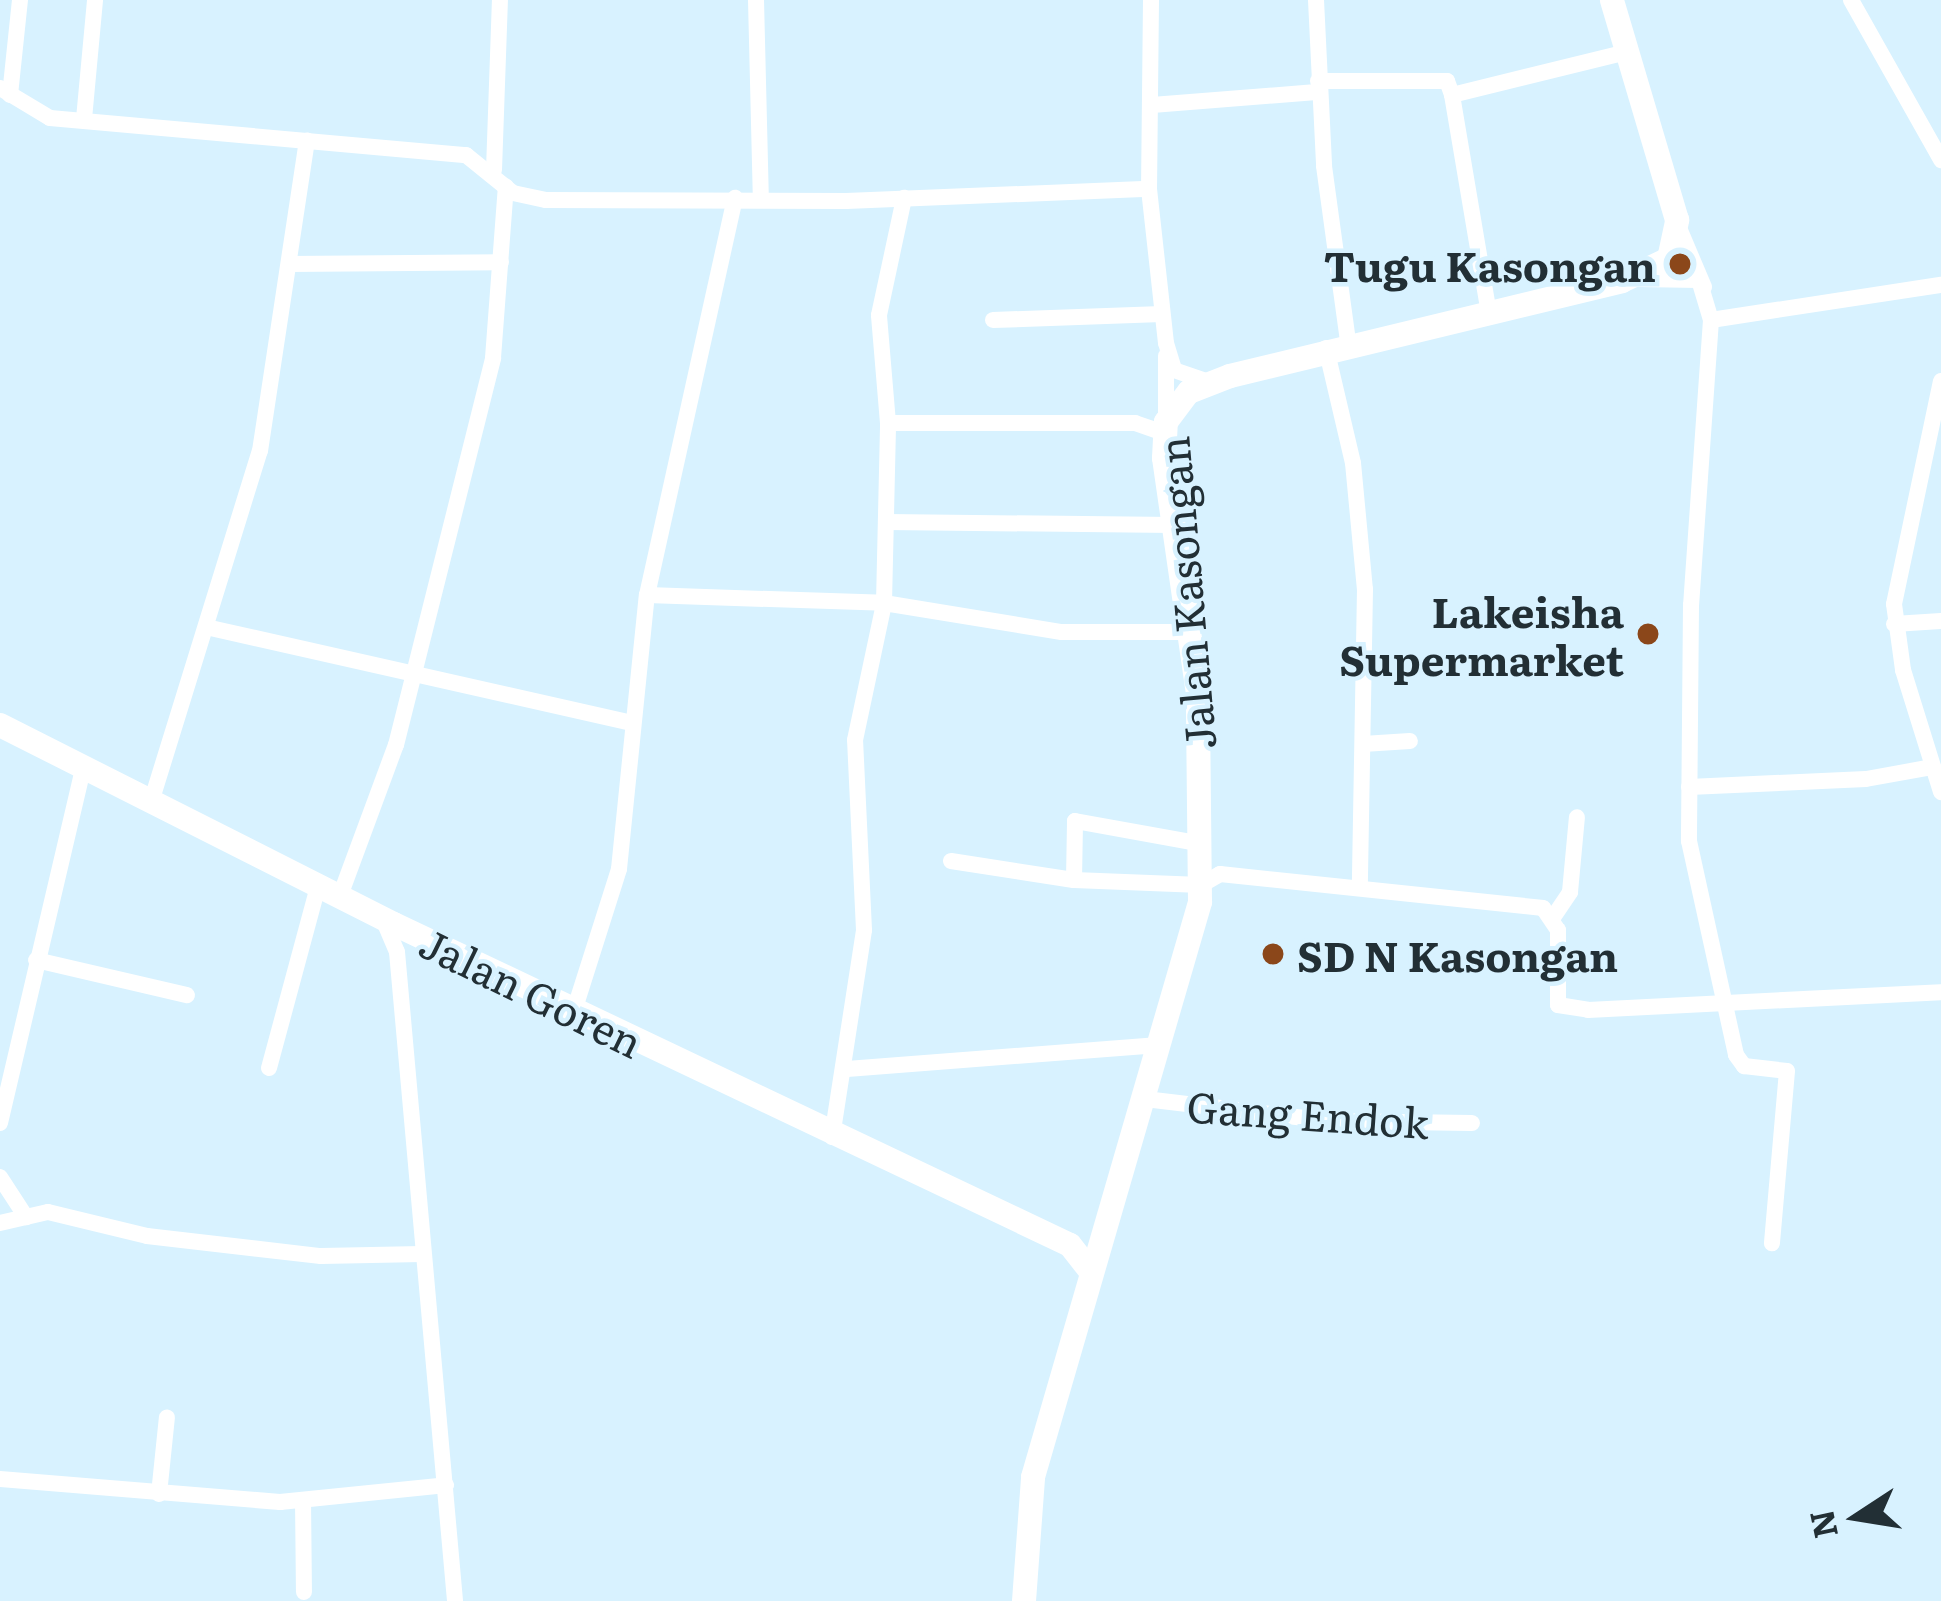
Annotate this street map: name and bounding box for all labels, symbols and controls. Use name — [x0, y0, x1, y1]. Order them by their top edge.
place label: Tugu Kasongan — [1324, 239, 1656, 289]
marker: Tugu Kasongan — [1667, 251, 1693, 277]
street label: Jalan Kasongan — [1146, 434, 1224, 752]
place label: Lakeisha Supermarket — [1339, 585, 1624, 684]
marker: Lakeisha Supermarket — [1635, 621, 1661, 647]
street label: Jalan Goren — [413, 915, 651, 1067]
place label: SD N Kasongan — [1297, 929, 1618, 979]
marker: SD N Kasongan — [1260, 941, 1286, 967]
street label: Gang Endok — [1185, 1079, 1431, 1147]
north arrow — [1797, 1457, 1917, 1577]
text: N — [1794, 1506, 1848, 1543]

